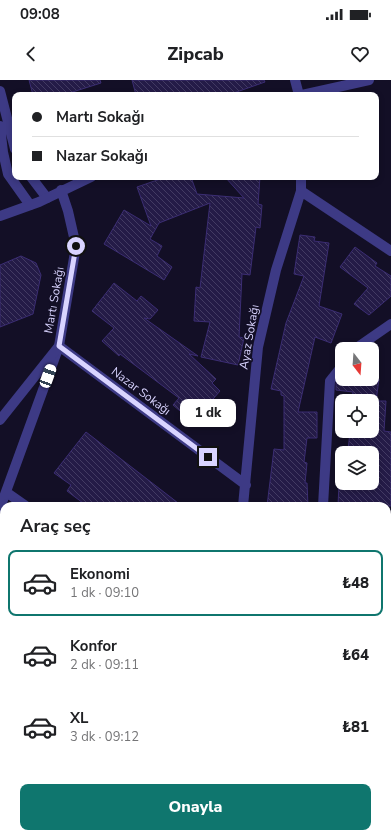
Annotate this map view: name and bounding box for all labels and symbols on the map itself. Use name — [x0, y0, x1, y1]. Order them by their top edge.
route start — [67, 237, 85, 255]
street label: Martı Sokağı — [40, 265, 68, 335]
street label: Ayaz Sokağı — [235, 303, 263, 371]
north arrow — [335, 342, 379, 386]
car — [38, 363, 58, 389]
street label: Nazar Sokağı — [108, 363, 174, 419]
callout: 1 dk — [180, 399, 236, 427]
route end — [199, 448, 217, 466]

